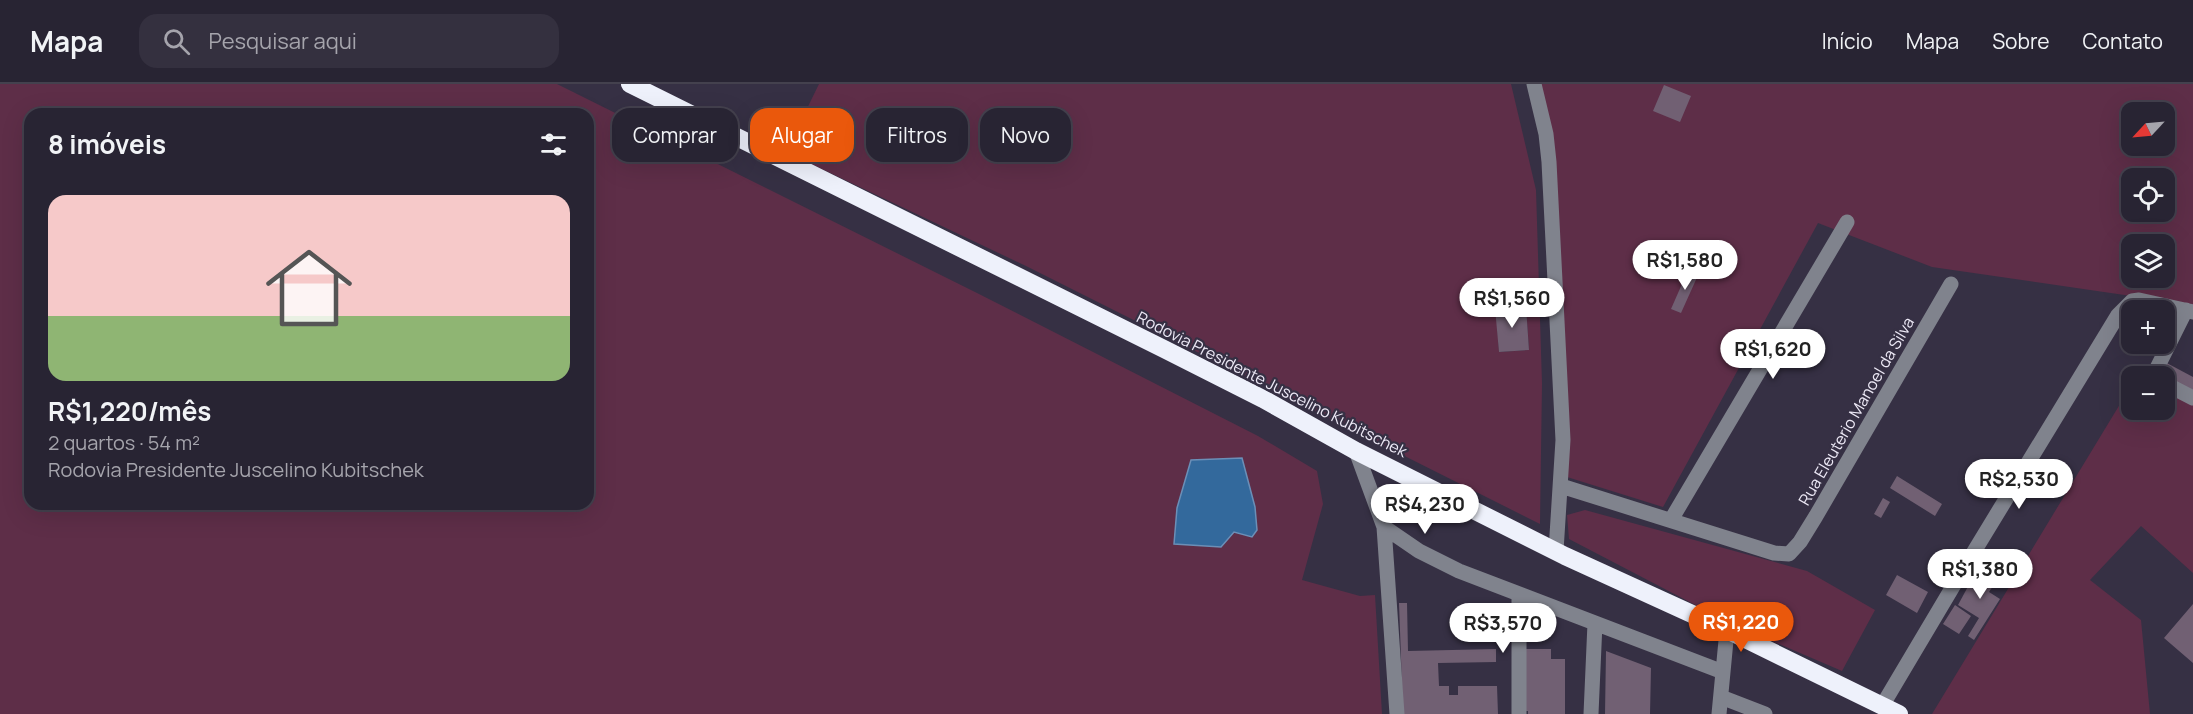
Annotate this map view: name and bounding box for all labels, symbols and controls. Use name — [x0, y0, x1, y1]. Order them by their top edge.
search box — [139, 14, 559, 68]
text: Mapa — [30, 22, 103, 60]
icon: search — [160, 25, 193, 58]
text: Pesquisar aqui — [208, 26, 357, 56]
text: Início — [1822, 27, 1873, 55]
text: Mapa — [1906, 27, 1959, 55]
text: Sobre — [1992, 27, 2050, 55]
text: Contato — [2083, 27, 2163, 55]
north arrow — [2121, 102, 2175, 156]
map controls — [2121, 102, 2175, 420]
chip: Comprar — [612, 108, 738, 162]
chip: Alugar — [750, 108, 854, 162]
chip: Filtros — [866, 108, 968, 162]
chip: Novo — [980, 108, 1071, 162]
text: 8 imóveis — [48, 126, 166, 162]
icon: filters — [537, 128, 570, 161]
button: locate — [2121, 168, 2175, 222]
icon: home — [255, 234, 363, 342]
button: layers — [2121, 234, 2175, 288]
pin: R$1,580 — [1630, 240, 1740, 291]
text: R$1,580 — [1647, 246, 1723, 273]
pin: R$1,560 — [1457, 278, 1567, 329]
text: R$1,560 — [1473, 284, 1551, 311]
button: + — [2121, 300, 2175, 354]
street label: Rodovia Presidente Juscelino Kubitschek — [1133, 306, 1412, 463]
street label: Rua Eleuterio Manoel da Silva — [1793, 313, 1919, 509]
pin: R$1,620 — [1718, 329, 1828, 380]
text: R$1,620 — [1734, 335, 1812, 362]
button: − — [2121, 366, 2175, 420]
text: R$1,220/mês — [48, 393, 211, 429]
text: 2 quartos · 54 m² — [48, 429, 200, 456]
text: Rodovia Presidente Juscelino Kubitschek — [48, 456, 424, 483]
pin: R$2,530 — [1964, 459, 2074, 510]
text: R$2,530 — [1979, 465, 2059, 492]
pin: R$4,230 — [1370, 484, 1480, 535]
text: R$4,230 — [1385, 490, 1465, 517]
pin: R$1,380 — [1925, 549, 2035, 600]
text: R$1,380 — [1942, 555, 2018, 582]
pin: R$1,220 — [1686, 602, 1796, 653]
pin: R$3,570 — [1448, 603, 1558, 654]
text: R$1,220 — [1703, 608, 1779, 635]
text: R$3,570 — [1463, 609, 1543, 636]

